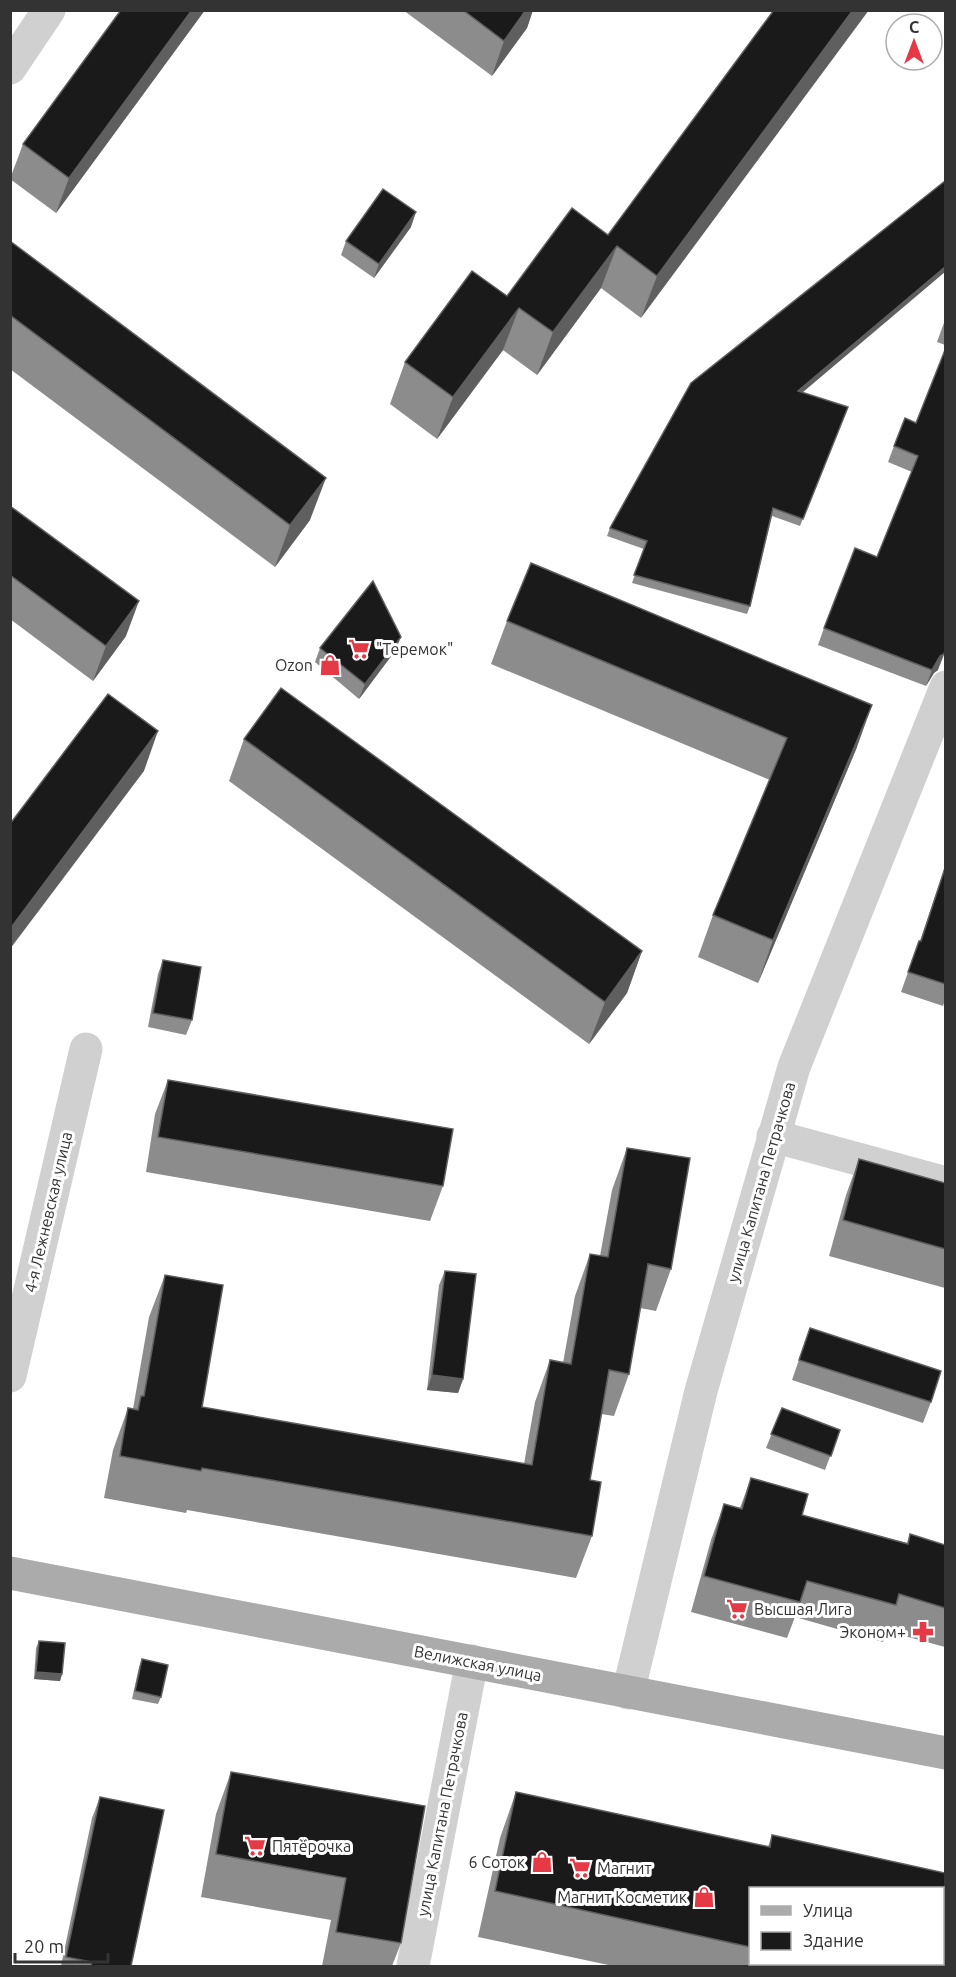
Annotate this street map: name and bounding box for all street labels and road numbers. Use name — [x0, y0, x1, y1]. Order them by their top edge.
street label: улица Капитана Петрачкова — [724, 1080, 798, 1284]
street label: 4-я Лежневская улица — [21, 1130, 75, 1294]
street label: Велижская улица — [413, 1642, 543, 1684]
street label: улица Капитана Петрачкова — [413, 1710, 471, 1918]

